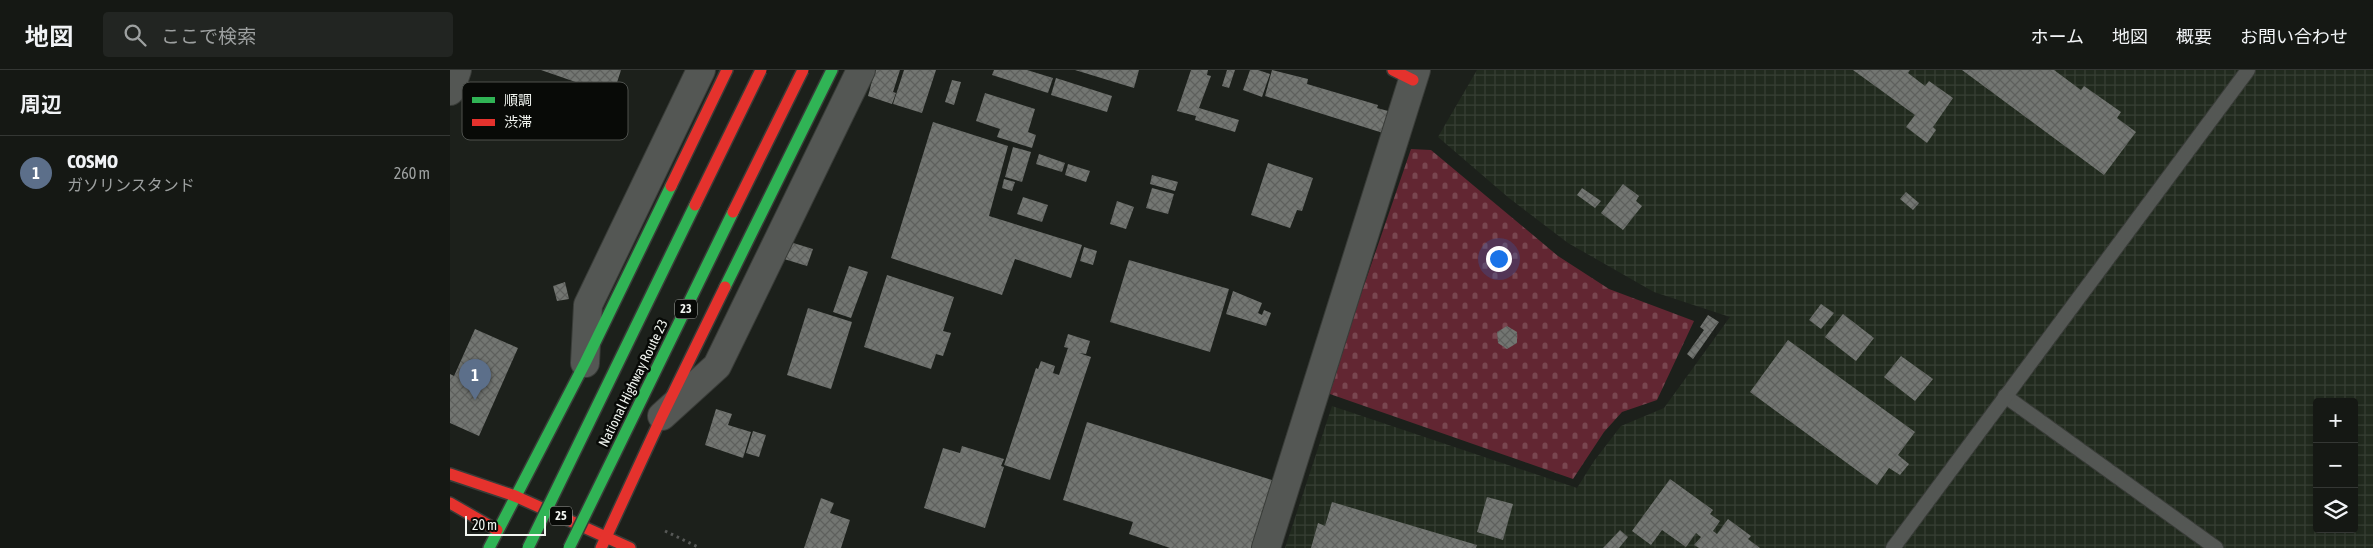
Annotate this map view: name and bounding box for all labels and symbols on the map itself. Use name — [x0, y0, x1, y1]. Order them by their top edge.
legend — [462, 82, 628, 140]
text: 順調 — [504, 92, 532, 108]
text: 渋滞 — [504, 114, 532, 130]
your location — [1486, 246, 1512, 272]
road number: 23 — [675, 300, 697, 318]
street label: National Highway Route 23 — [595, 317, 671, 449]
pin: 1 — [459, 359, 491, 400]
road number: 25 — [550, 506, 572, 526]
scale bar — [465, 513, 546, 536]

